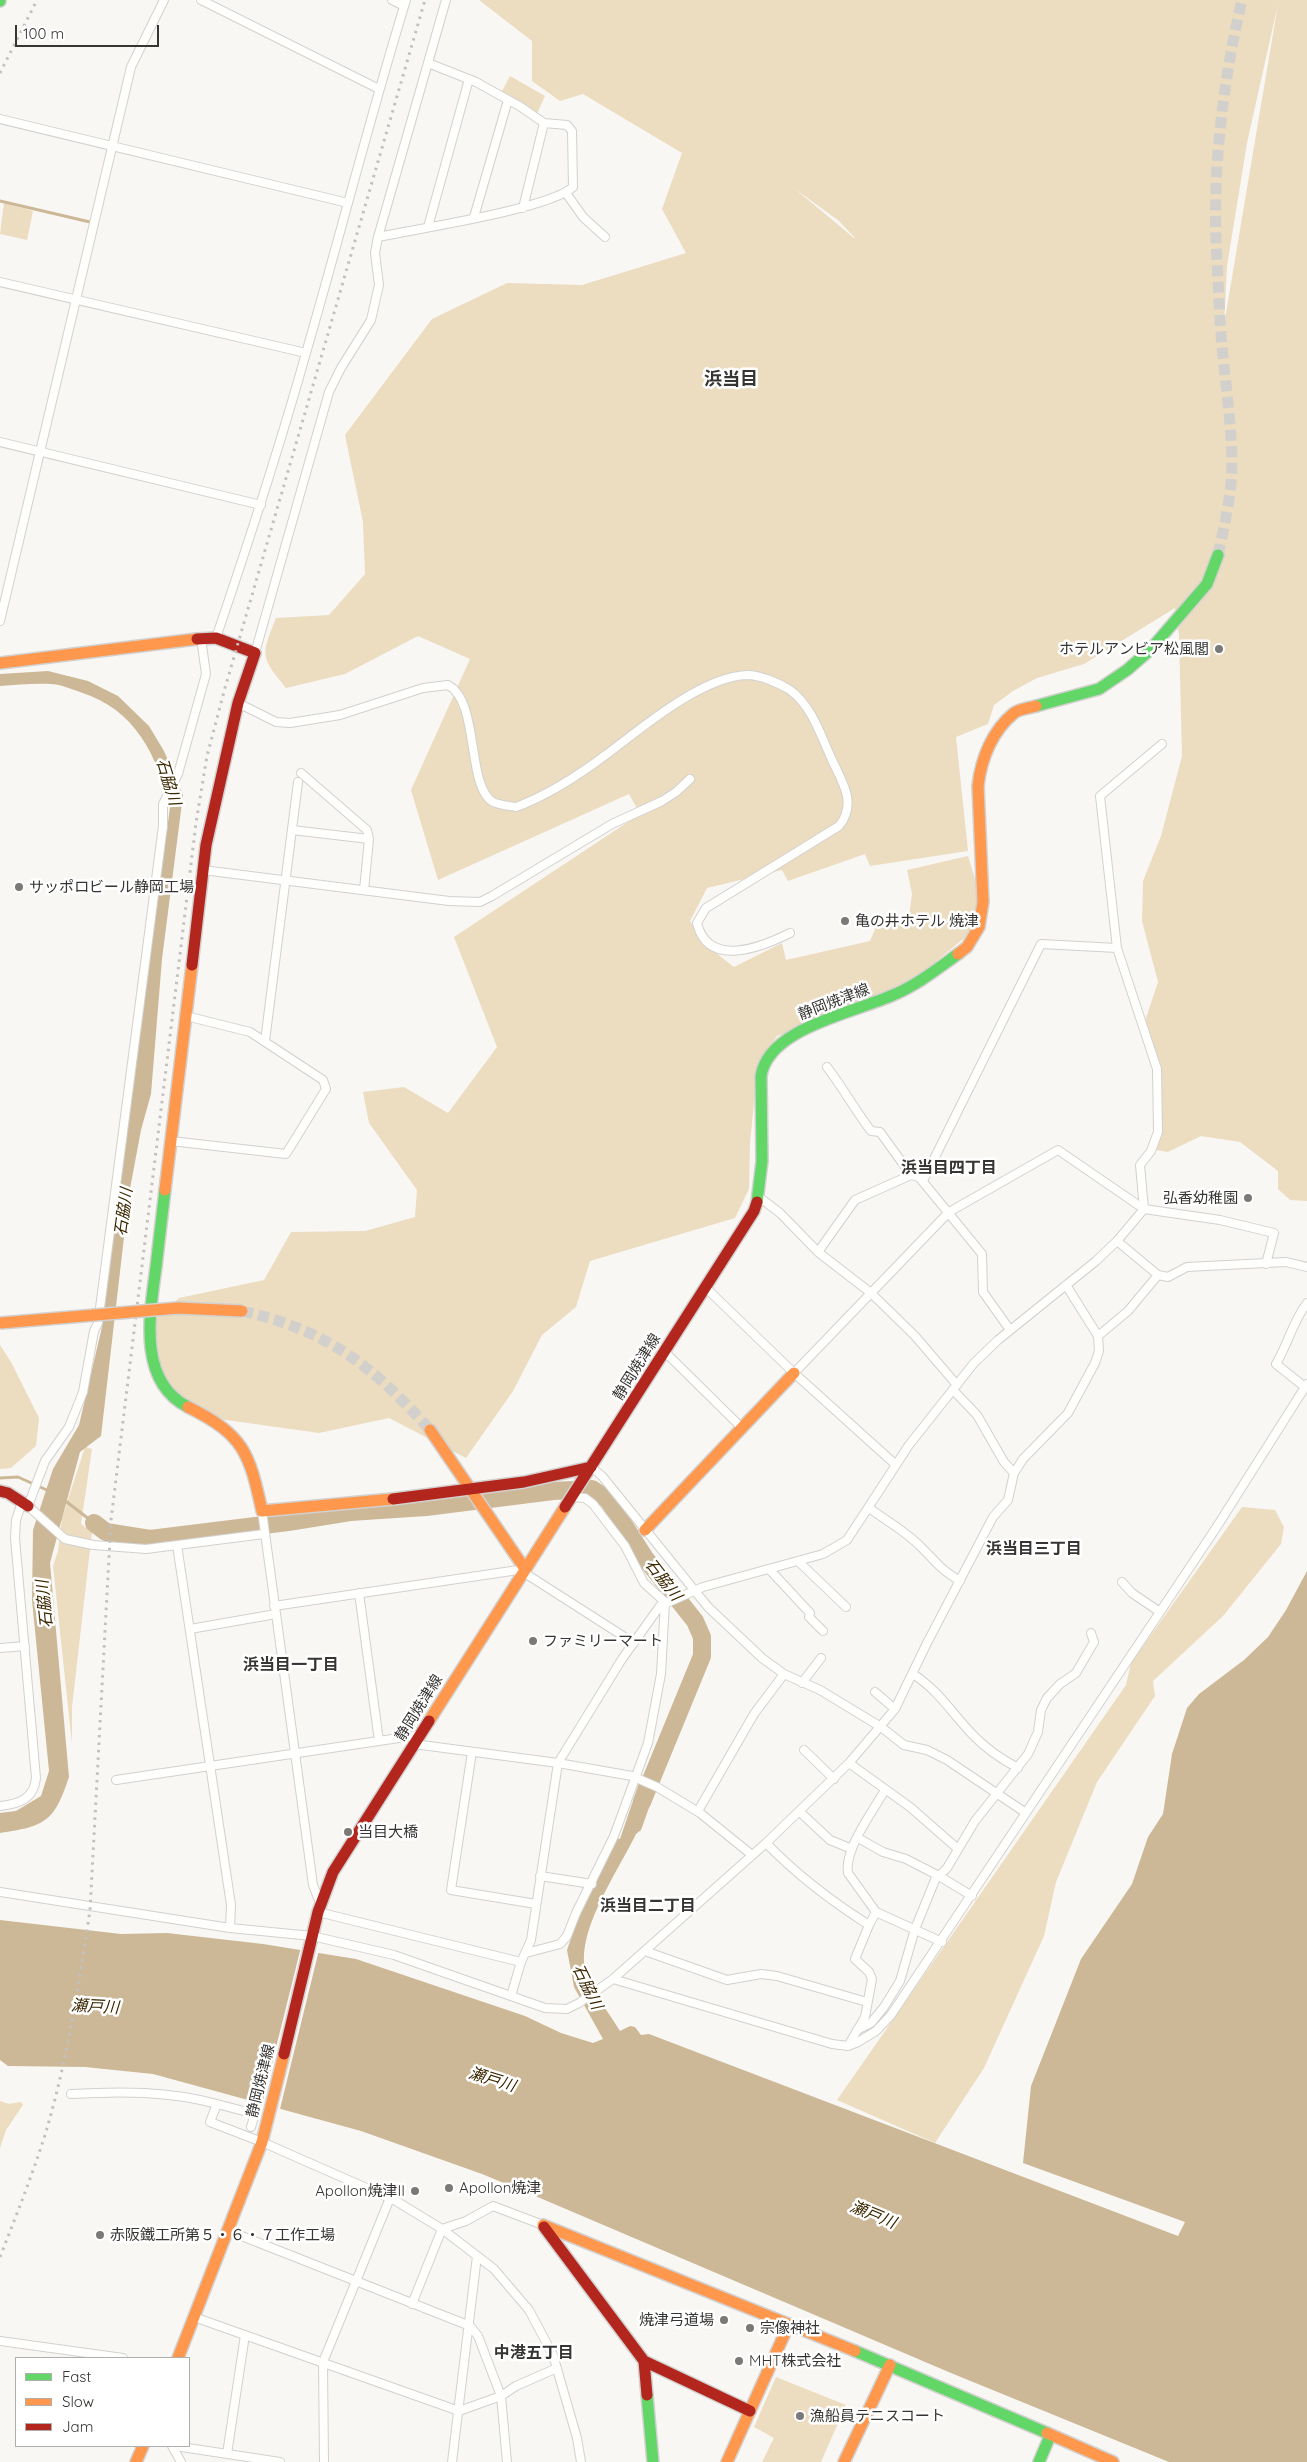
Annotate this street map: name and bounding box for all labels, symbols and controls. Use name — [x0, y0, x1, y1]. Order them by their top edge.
scale bar — [18, 15, 161, 47]
text: 100 m — [23, 24, 64, 43]
district label: 浜当目 — [704, 369, 758, 391]
place label: ホテルアンビア松風閣 — [1059, 640, 1209, 658]
marker: ホテルアンビア松風閣 — [1213, 643, 1225, 655]
water label: 石脇川 — [152, 756, 184, 808]
place label: サッポロビール静岡工場 — [29, 878, 194, 896]
marker: サッポロビール静岡工場 — [13, 881, 25, 893]
place label: 亀の井ホテル 焼津 — [855, 912, 979, 930]
marker: 亀の井ホテル 焼津 — [839, 915, 851, 927]
street label: 静岡焼津線 — [796, 980, 872, 1024]
district label: 浜当目四丁目 — [901, 1158, 997, 1178]
water label: 石脇川 — [111, 1187, 137, 1237]
place label: 弘香幼稚園 — [1163, 1189, 1238, 1207]
marker: 弘香幼稚園 — [1242, 1192, 1254, 1204]
street label: 静岡焼津線 — [609, 1330, 665, 1404]
district label: 浜当目三丁目 — [986, 1539, 1082, 1559]
water label: 石脇川 — [641, 1555, 685, 1605]
water label: 石脇川 — [33, 1579, 57, 1629]
place label: ファミリーマート — [543, 1632, 663, 1650]
marker: ファミリーマート — [527, 1635, 539, 1647]
district label: 浜当目一丁目 — [243, 1655, 339, 1675]
street label: 静岡焼津線 — [391, 1671, 447, 1745]
place label: 当目大橋 — [358, 1823, 418, 1841]
marker: 当目大橋 — [342, 1826, 354, 1838]
district label: 浜当目二丁目 — [600, 1896, 696, 1916]
water label: 石脇川 — [568, 1961, 606, 2013]
water label: 瀬戸川 — [71, 1996, 119, 2018]
street label: 静岡焼津線 — [243, 2042, 279, 2120]
water label: 瀬戸川 — [466, 2064, 518, 2096]
place label: Apollon焼津 — [459, 2179, 541, 2197]
place label: Apollon焼津II — [315, 2182, 405, 2200]
marker: Apollon焼津 — [443, 2182, 455, 2194]
marker: Apollon焼津II — [409, 2185, 421, 2197]
water label: 瀬戸川 — [847, 2197, 899, 2233]
place label: 赤阪鐵工所第５・６・７工作工場 — [110, 2226, 335, 2244]
marker: 赤阪鐵工所第５・６・７工作工場 — [94, 2229, 106, 2241]
place label: 焼津弓道場 — [639, 2311, 714, 2329]
marker: 焼津弓道場 — [718, 2314, 730, 2326]
place label: 宗像神社 — [760, 2319, 820, 2337]
marker: 宗像神社 — [744, 2322, 756, 2334]
district label: 中港五丁目 — [494, 2343, 574, 2363]
place label: MHT株式会社 — [749, 2352, 841, 2370]
marker: MHT株式会社 — [733, 2355, 745, 2367]
legend — [15, 2357, 190, 2447]
text: Fast — [62, 2367, 91, 2386]
text: Slow — [62, 2392, 94, 2411]
place label: 漁船員テニスコート — [810, 2407, 945, 2425]
marker: 漁船員テニスコート — [794, 2410, 806, 2422]
text: Jam — [62, 2417, 93, 2436]

